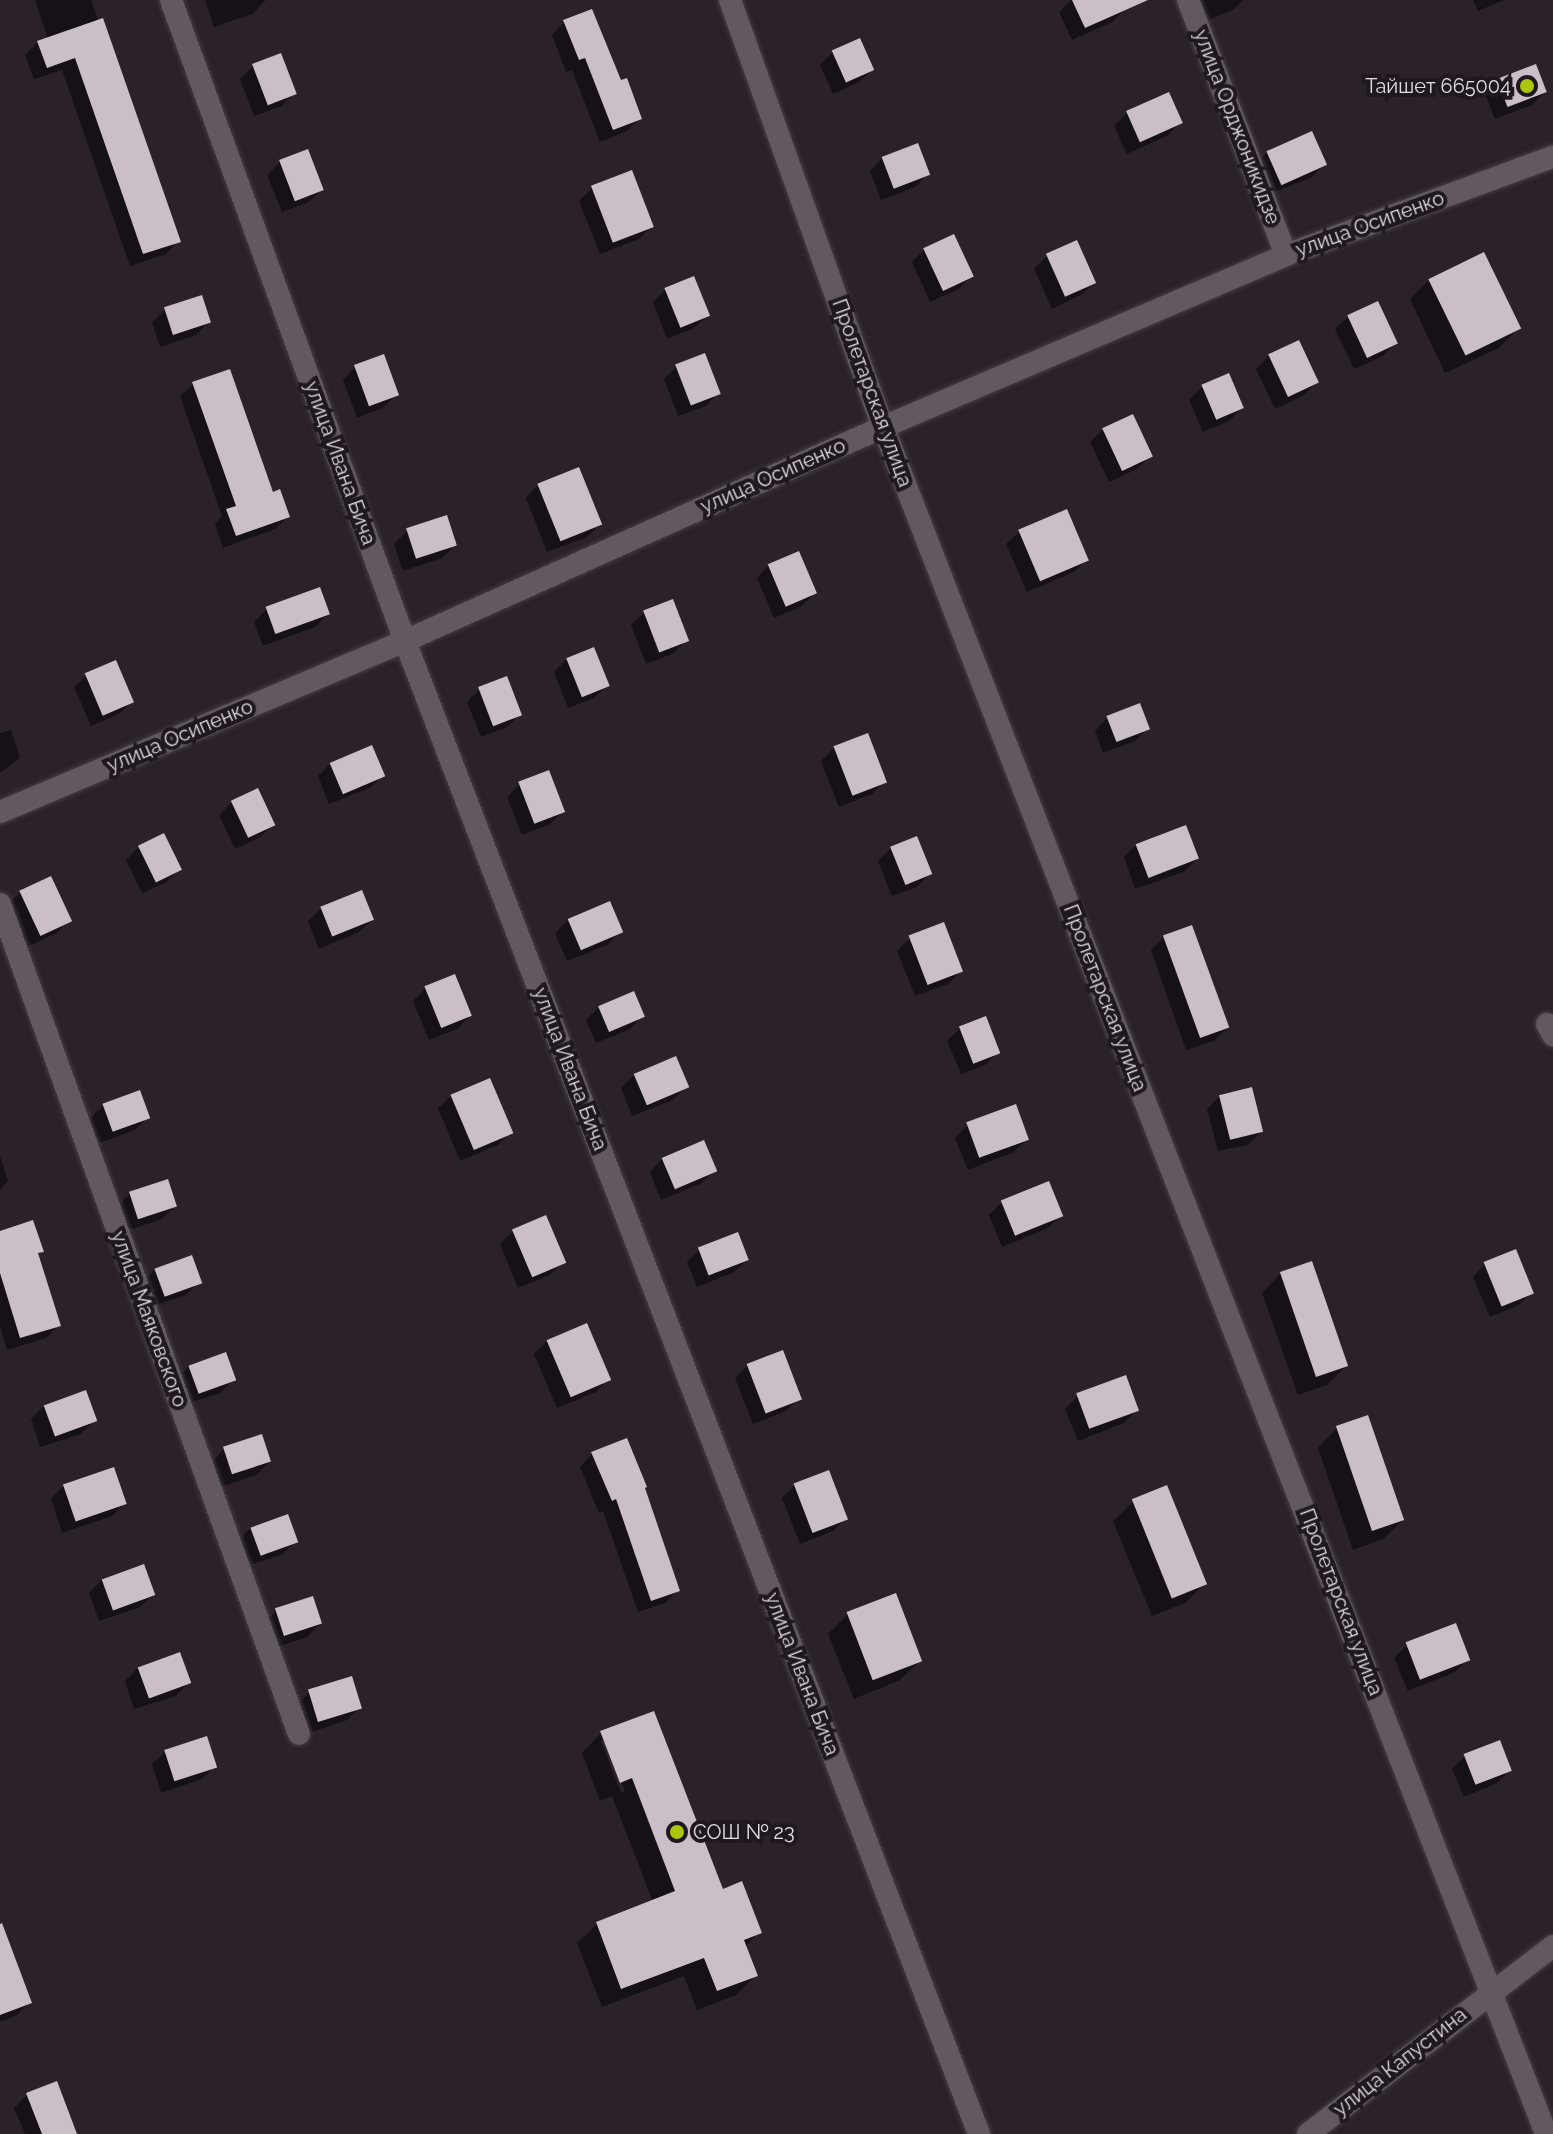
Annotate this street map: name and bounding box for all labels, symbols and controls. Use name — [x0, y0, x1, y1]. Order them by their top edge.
street label: улица Орджоникидзе — [1189, 26, 1285, 228]
place label: Тайшет 665004 — [1365, 74, 1511, 98]
marker: Тайшет 665004 — [1518, 77, 1536, 95]
street label: улица Осипенко — [1293, 186, 1447, 262]
street label: Пролетарская улица — [827, 296, 917, 490]
street label: улица Ивана Бича — [299, 378, 381, 548]
street label: улица Осипенко — [697, 433, 849, 519]
street label: улица Осипенко — [103, 694, 257, 778]
street label: Пролетарская улица — [1058, 901, 1152, 1095]
street label: улица Ивана Бича — [528, 984, 612, 1154]
street label: улица Маяковского — [106, 1228, 192, 1410]
street label: Пролетарская улица — [1294, 1505, 1388, 1699]
street label: улица Ивана Бича — [760, 1589, 844, 1759]
place label: СОШ № 23 — [693, 1820, 795, 1844]
marker: СОШ № 23 — [668, 1823, 686, 1841]
street label: улица Капустина — [1329, 2003, 1471, 2121]

